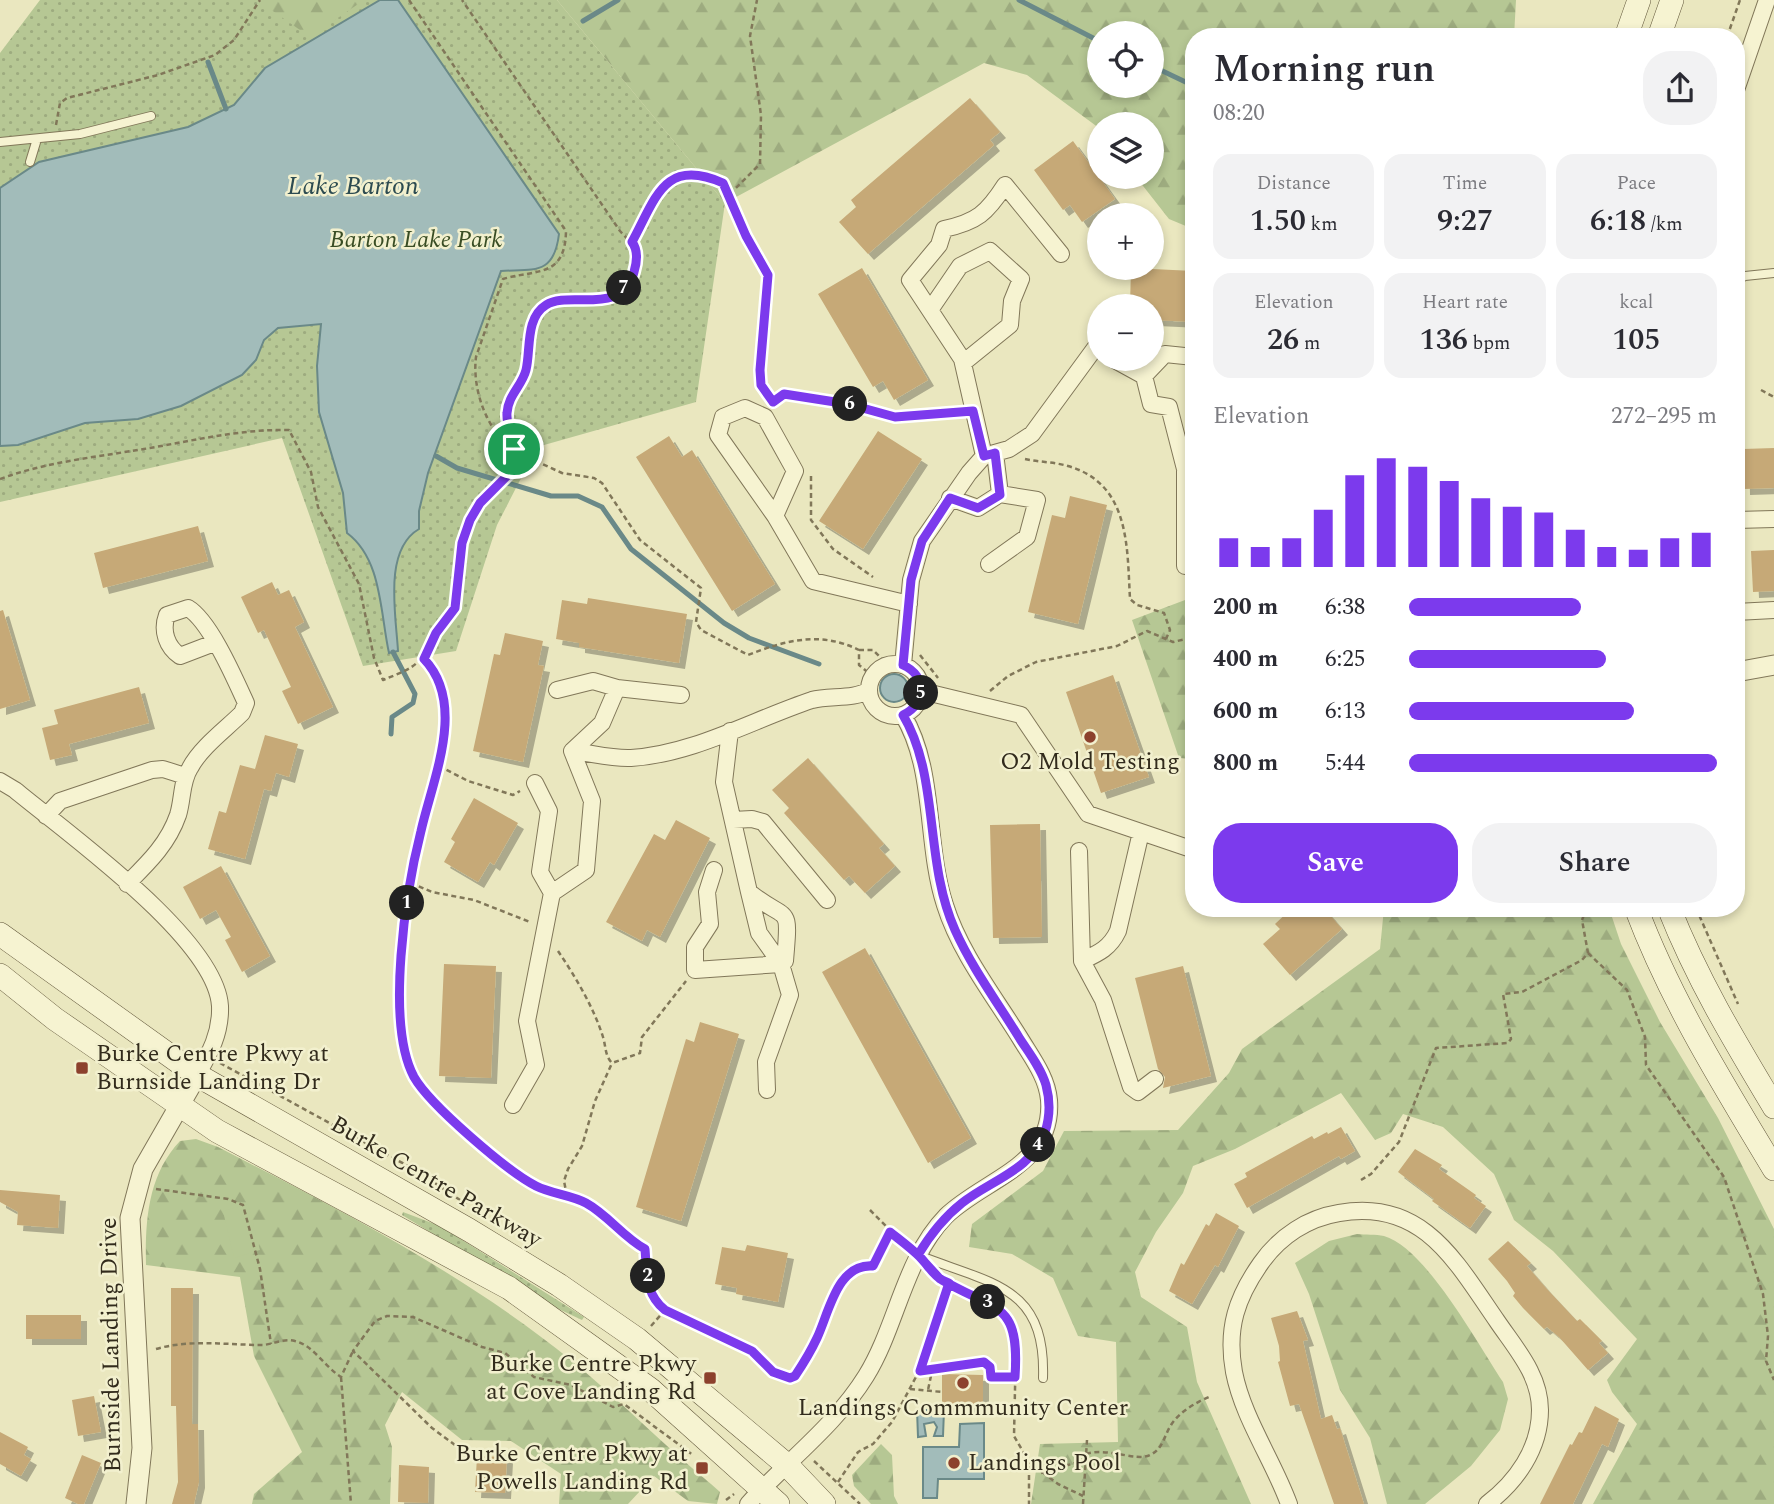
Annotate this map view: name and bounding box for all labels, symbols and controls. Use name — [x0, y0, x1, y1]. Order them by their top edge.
map controls — [1087, 21, 1164, 371]
button: locate — [1087, 21, 1164, 98]
text: Morning run — [1213, 41, 1435, 99]
button: share — [1643, 51, 1717, 125]
text: 08:20 — [1213, 96, 1265, 131]
button: layers — [1087, 112, 1164, 189]
water label: Lake Barton — [287, 166, 419, 206]
text: Distance — [1257, 169, 1331, 198]
text: Time — [1443, 169, 1487, 198]
text: Pace — [1617, 169, 1656, 198]
text: 1.50 — [1250, 198, 1306, 244]
text: 9:27 — [1437, 198, 1493, 244]
text: 6:18 — [1590, 198, 1646, 244]
button: + — [1087, 203, 1164, 280]
text: km — [1306, 210, 1338, 239]
text: /km — [1646, 210, 1683, 239]
park label: Barton Lake Park — [330, 222, 502, 258]
pin: 7 — [606, 270, 642, 306]
text: 7 — [618, 273, 629, 302]
text: Elevation — [1254, 288, 1333, 317]
text: Heart rate — [1422, 288, 1508, 317]
text: kcal — [1619, 288, 1653, 317]
button: − — [1087, 294, 1164, 371]
text: 26 — [1267, 317, 1299, 363]
text: 136 — [1420, 317, 1468, 363]
text: 105 — [1612, 317, 1660, 363]
text: m — [1299, 329, 1320, 358]
text: bpm — [1468, 329, 1510, 358]
pin: 6 — [832, 386, 868, 422]
text: 6 — [844, 389, 855, 418]
text: Elevation — [1213, 399, 1309, 434]
text: 272–295 m — [1611, 399, 1717, 434]
pin — [484, 419, 544, 479]
icon: arrive — [495, 430, 533, 468]
text: 200 m — [1213, 590, 1278, 625]
text: 6:38 — [1325, 590, 1365, 625]
text: 400 m — [1213, 642, 1278, 677]
text: 6:25 — [1325, 642, 1365, 677]
pin: 5 — [904, 676, 939, 710]
text: 5 — [915, 678, 926, 707]
text: 600 m — [1213, 694, 1278, 729]
text: 6:13 — [1325, 694, 1365, 729]
marker: O2 Mold Testing — [1082, 729, 1098, 745]
place label: O2 Mold Testing — [1000, 744, 1180, 780]
text: 800 m — [1213, 746, 1278, 781]
text: 5:44 — [1325, 746, 1365, 781]
button: Save — [1213, 823, 1458, 903]
button: Share — [1472, 823, 1717, 903]
pin: 1 — [390, 886, 424, 920]
text: 1 — [401, 888, 412, 917]
place label: Burke Centre Pkwy at Burnside Landing Dr — [96, 1036, 329, 1100]
marker: Burke Centre Pkwy at Burnside Landing Dr — [74, 1060, 90, 1076]
street label: Burke Centre Parkway — [324, 1107, 550, 1258]
pin: 4 — [1020, 1128, 1056, 1162]
text: 4 — [1032, 1130, 1043, 1159]
street label: Burnside Landing Drive — [91, 1217, 131, 1473]
pin: 2 — [630, 1258, 666, 1294]
text: 2 — [642, 1261, 653, 1290]
pin: 3 — [970, 1284, 1006, 1320]
text: 3 — [982, 1287, 993, 1316]
place label: Burke Centre Pkwy at Cove Landing Rd — [486, 1346, 697, 1410]
marker: Burke Centre Pkwy at Cove Landing Rd — [702, 1370, 718, 1386]
marker: Landings Commmunity Center — [955, 1375, 971, 1391]
place label: Landings Commmunity Center — [798, 1390, 1128, 1426]
place label: Burke Centre Pkwy at Powells Landing Rd — [455, 1436, 688, 1500]
place label: Landings Pool — [968, 1445, 1121, 1481]
marker: Landings Pool — [946, 1455, 962, 1471]
marker: Burke Centre Pkwy at Powells Landing Rd — [694, 1460, 710, 1476]

